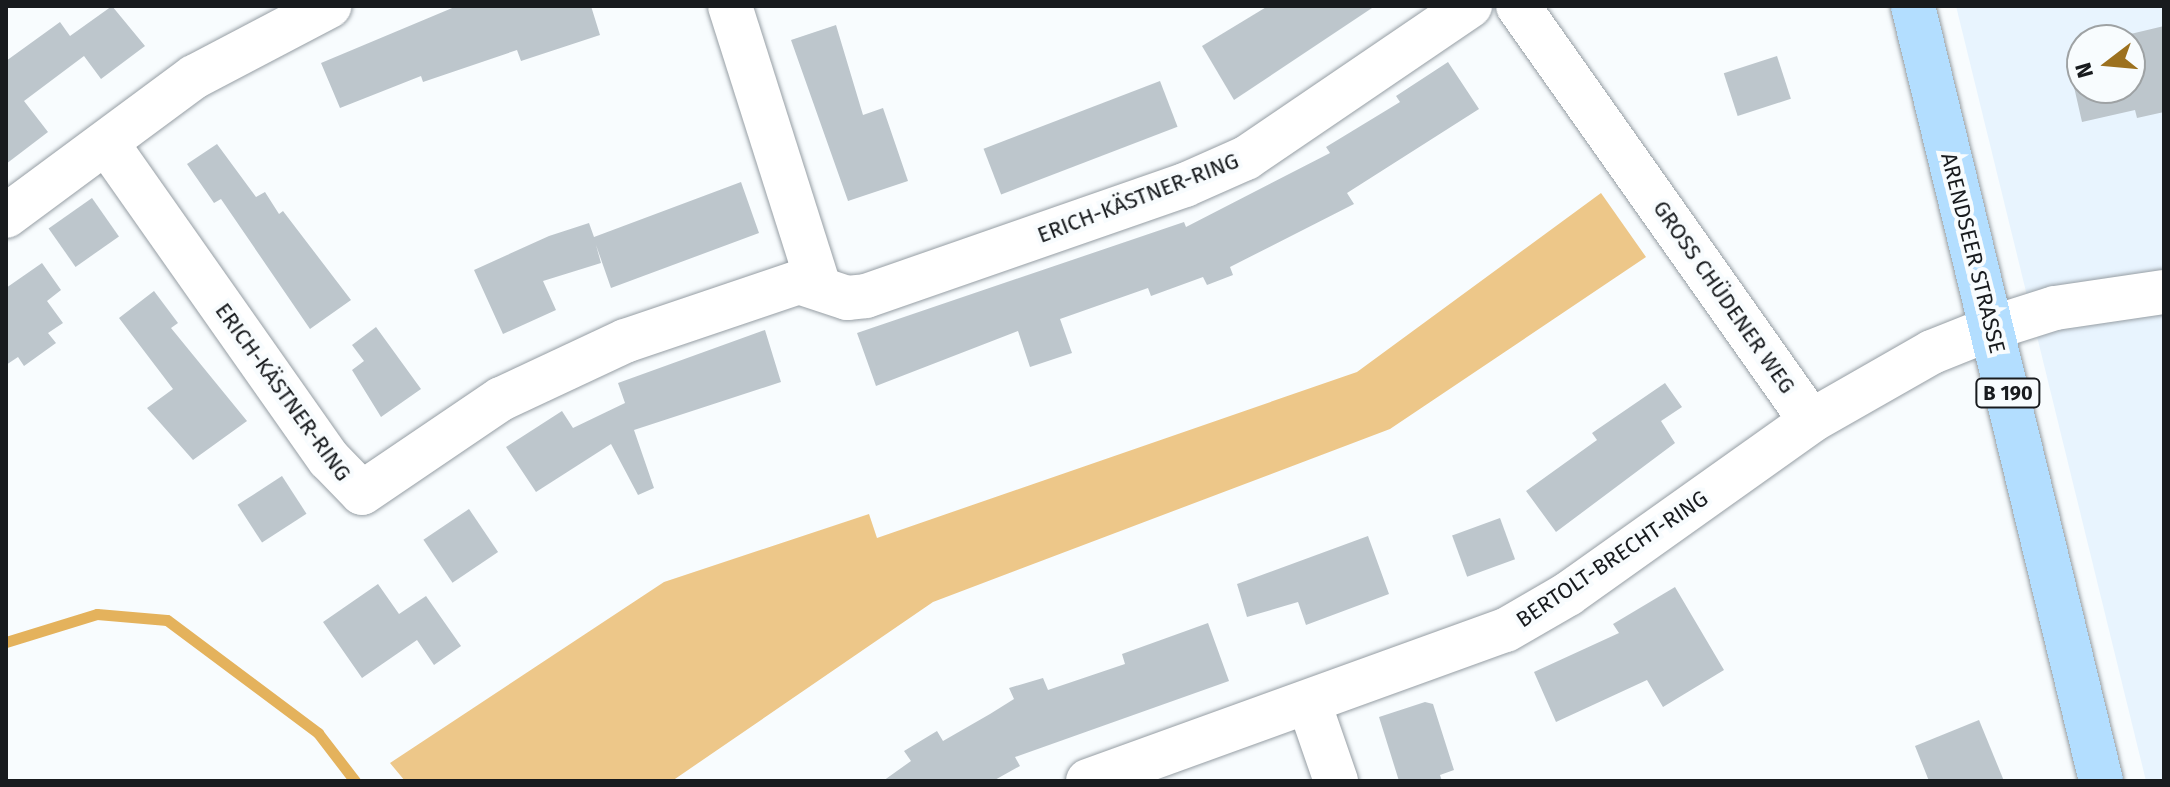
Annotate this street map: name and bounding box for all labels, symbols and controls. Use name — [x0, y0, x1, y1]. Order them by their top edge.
north arrow — [2066, 24, 2146, 104]
text: N — [2069, 59, 2099, 81]
street label: ERICH-KÄSTNER-RING — [1034, 147, 1242, 249]
street label: ARENDSEER STRASSE — [1935, 150, 2011, 356]
street label: GROSS CHÜDENER WEG — [1648, 196, 1800, 398]
street label: ERICH-KÄSTNER-RING — [210, 298, 356, 486]
road number: B 190 — [1974, 377, 2042, 409]
street label: BERTOLT-BRECHT-RING — [1511, 485, 1713, 633]

